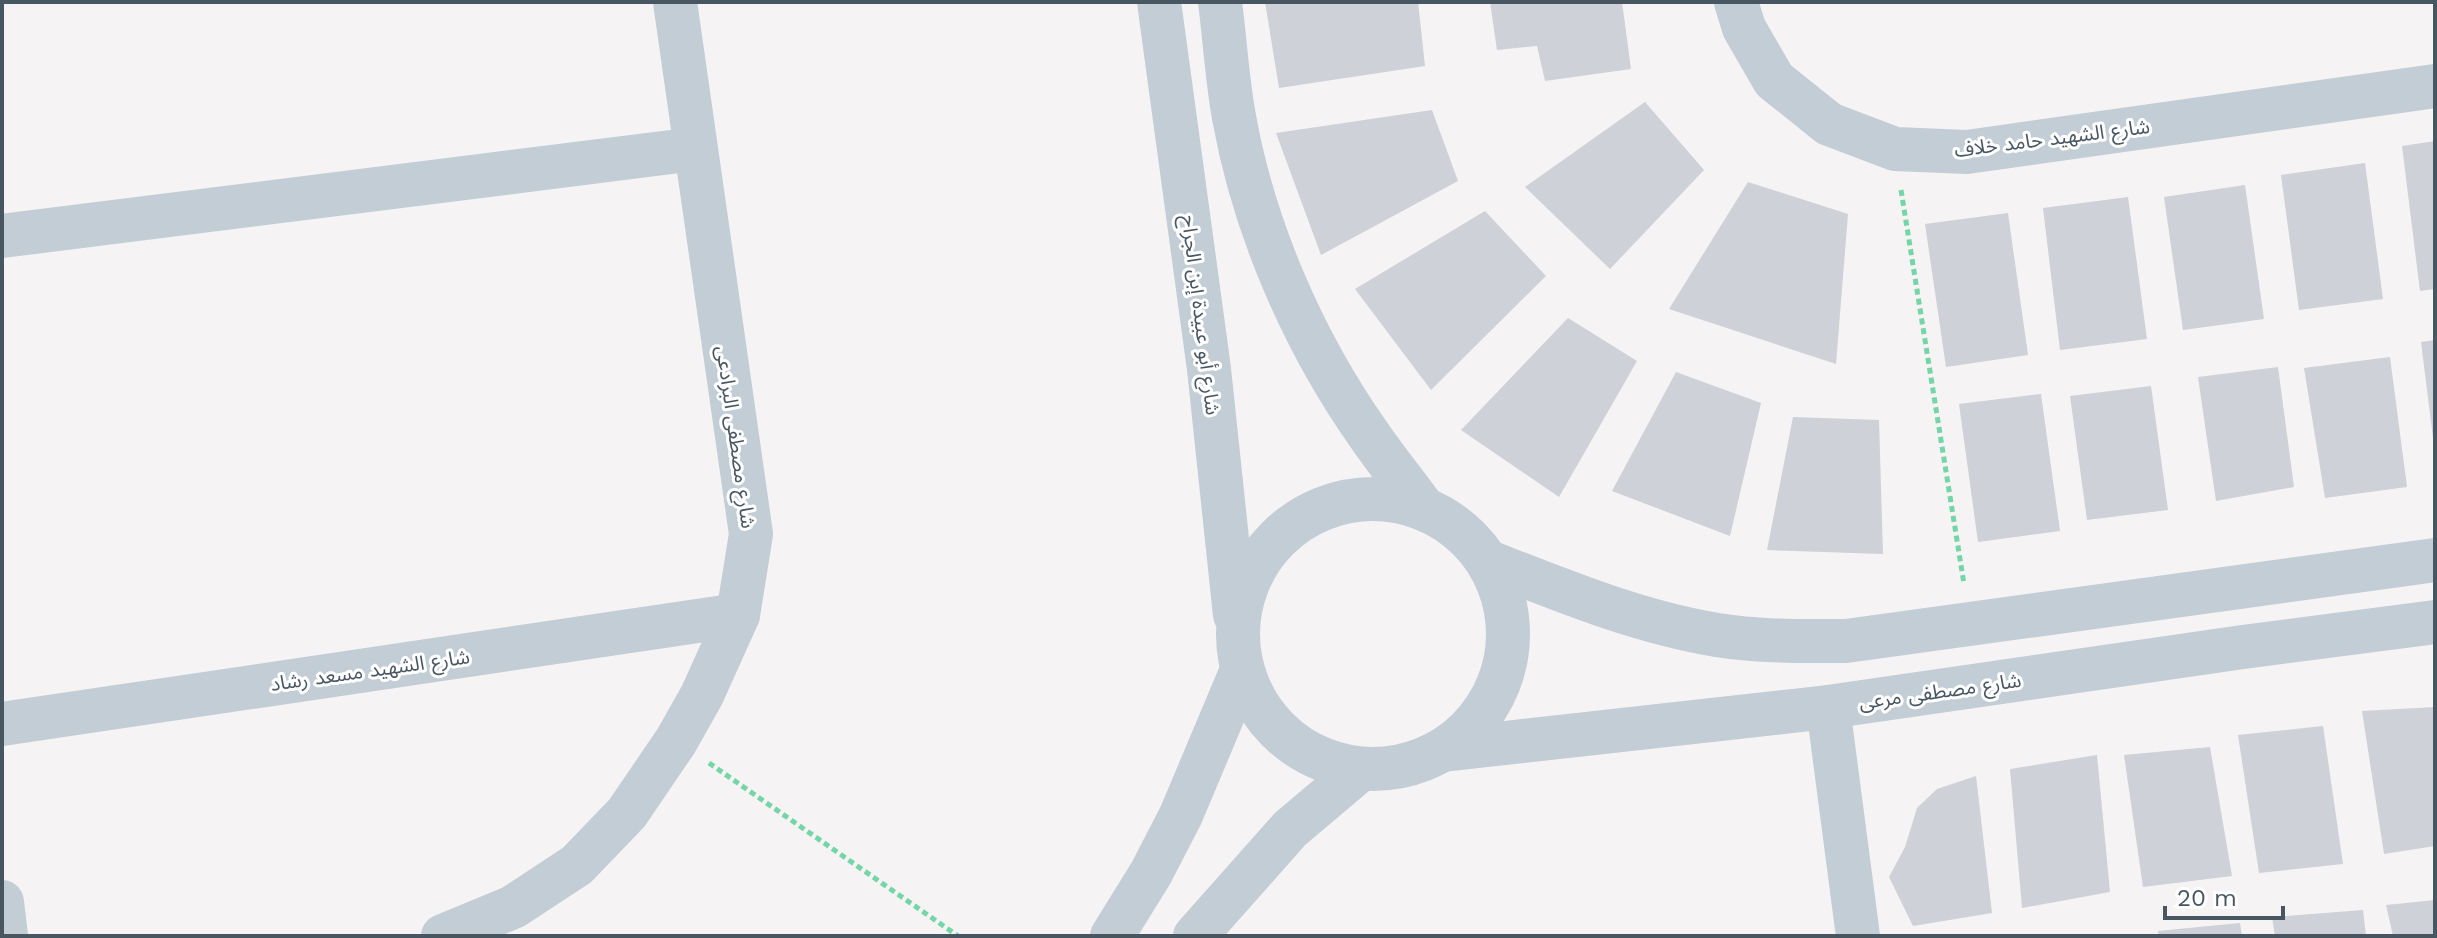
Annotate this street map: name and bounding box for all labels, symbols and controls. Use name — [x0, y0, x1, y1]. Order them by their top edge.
street label: شارع الشهيد حامد خلاف — [1953, 114, 2152, 165]
street label: شارع أبو عبيدة إبن الجراح — [1174, 214, 1225, 417]
street label: شارع مصطفى البرادعى — [708, 344, 761, 530]
street label: شارع الشهيد مسعد رشاد — [269, 644, 472, 699]
street label: شارع مصطفى مرعى — [1857, 668, 2023, 717]
scale bar — [2165, 870, 2283, 920]
text: 20 m — [2177, 884, 2237, 912]

